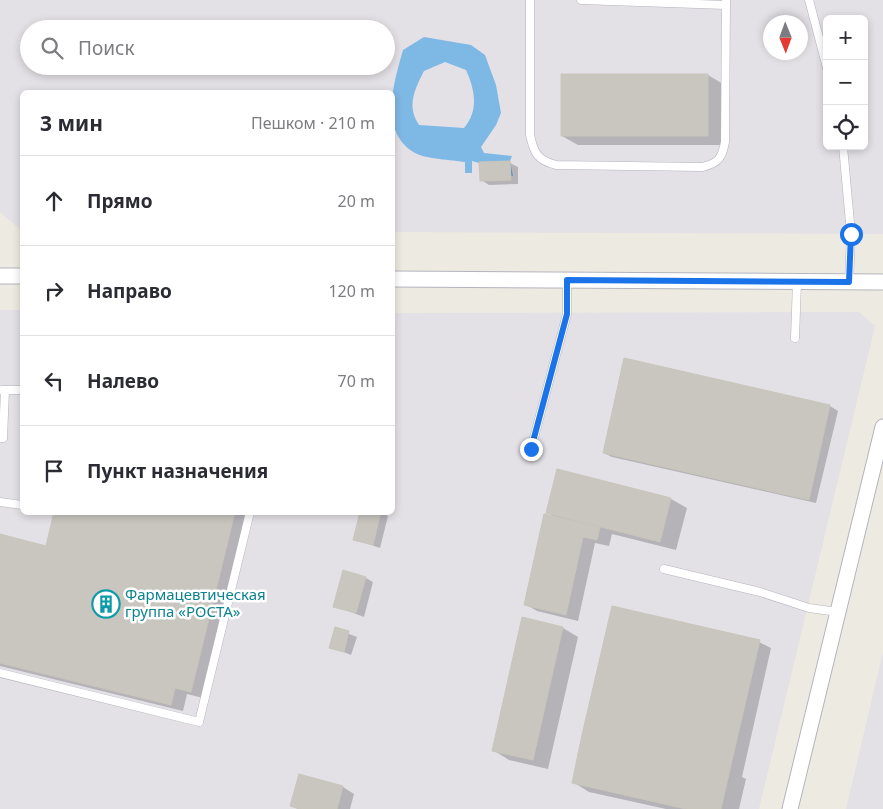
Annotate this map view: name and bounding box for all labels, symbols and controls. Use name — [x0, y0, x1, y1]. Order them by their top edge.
north arrow — [763, 15, 808, 60]
map controls — [823, 15, 868, 150]
button: + — [823, 15, 868, 60]
search box — [20, 20, 395, 75]
icon: search — [38, 34, 66, 62]
text: Поиск — [78, 35, 134, 61]
button: − — [823, 60, 868, 105]
button: locate — [823, 105, 868, 150]
text: 3 мин — [40, 109, 103, 137]
text: Пешком · 210 m — [251, 112, 375, 134]
icon: ahead — [40, 187, 68, 215]
text: Прямо — [87, 188, 153, 214]
text: 20 m — [338, 190, 375, 212]
route start — [840, 223, 863, 246]
icon: right — [40, 277, 68, 305]
text: Направо — [87, 278, 172, 304]
text: 120 m — [328, 280, 375, 302]
icon: left — [40, 367, 68, 395]
text: Налево — [87, 368, 159, 394]
text: 70 m — [338, 370, 375, 392]
route end — [520, 438, 543, 461]
icon: arrive — [40, 457, 68, 485]
text: Пункт назначения — [87, 458, 268, 484]
place label: Фармацевтическая группа «РОСТА» — [125, 584, 266, 621]
building icon: Фармацевтическая группа «РОСТА» — [91, 589, 121, 619]

